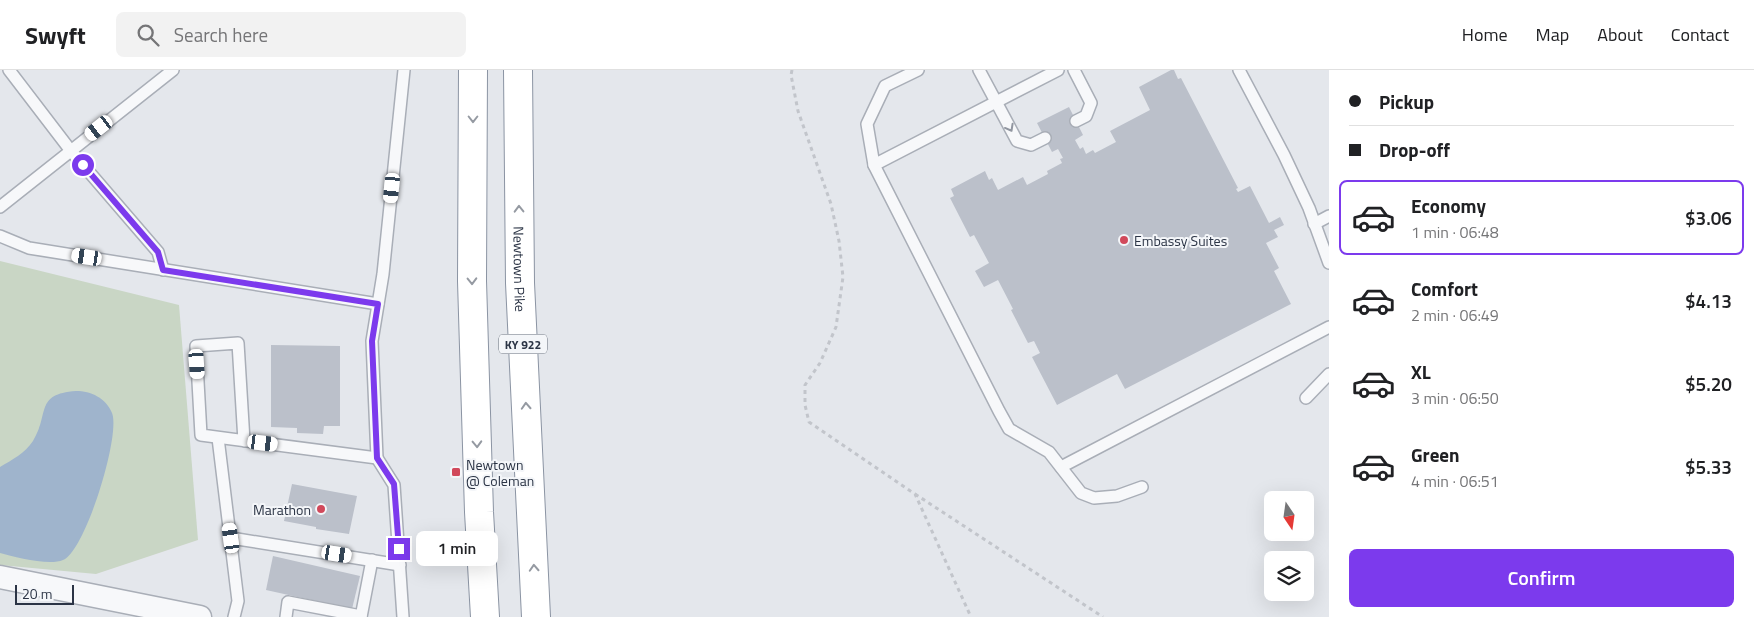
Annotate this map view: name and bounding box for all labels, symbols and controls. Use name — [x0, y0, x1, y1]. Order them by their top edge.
search box — [116, 12, 466, 57]
text: Swyft — [25, 17, 86, 53]
text: Search here — [174, 20, 268, 49]
icon: search — [134, 21, 162, 49]
text: Home — [1462, 21, 1508, 48]
text: Map — [1536, 21, 1569, 48]
text: About — [1597, 21, 1643, 48]
text: Contact — [1671, 21, 1729, 48]
text: Pickup — [1379, 87, 1434, 116]
car — [82, 113, 115, 143]
one-way arrow — [468, 115, 478, 123]
one-way arrow — [1004, 123, 1014, 132]
text: Drop-off — [1379, 135, 1450, 164]
route start — [72, 154, 94, 176]
car — [382, 172, 401, 204]
text: Economy — [1411, 191, 1486, 220]
icon: car — [1351, 195, 1396, 240]
text: $3.06 — [1685, 203, 1732, 232]
one-way arrow — [514, 204, 524, 212]
text: 1 min · 06:48 — [1411, 220, 1499, 244]
street label: Newtown Pike — [509, 226, 532, 312]
place label: Embassy Suites — [1134, 230, 1227, 251]
marker: Embassy Suites — [1118, 234, 1130, 246]
car — [71, 247, 102, 267]
text: Comfort — [1411, 274, 1478, 303]
one-way arrow — [467, 277, 478, 285]
icon: car — [1351, 278, 1396, 323]
text: $4.13 — [1685, 286, 1732, 315]
text: 2 min · 06:49 — [1411, 303, 1499, 327]
road number: KY 922 — [499, 334, 547, 354]
car — [188, 349, 205, 379]
text: XL — [1411, 357, 1431, 386]
icon: car — [1351, 361, 1396, 406]
text: $5.20 — [1685, 369, 1732, 398]
text: 3 min · 06:50 — [1411, 386, 1499, 410]
one-way arrow — [521, 402, 531, 410]
car — [247, 434, 278, 452]
one-way arrow — [472, 440, 482, 448]
text: Green — [1411, 440, 1460, 469]
icon: car — [1351, 444, 1396, 489]
text: $5.33 — [1685, 452, 1732, 481]
place label: Newtown @ Coleman — [466, 454, 534, 491]
marker: Newtown @ Coleman — [450, 466, 462, 478]
text: 4 min · 06:51 — [1411, 469, 1499, 493]
north arrow — [1264, 491, 1314, 541]
map controls — [1264, 491, 1314, 601]
place label: Marathon — [253, 499, 311, 520]
marker: Marathon — [315, 503, 327, 515]
car — [221, 522, 240, 554]
callout: 1 min — [416, 532, 499, 566]
text: 1 min — [438, 536, 476, 560]
route end — [388, 538, 410, 560]
car — [321, 544, 352, 564]
button: Confirm — [1349, 549, 1734, 607]
button: layers — [1264, 551, 1314, 601]
one-way arrow — [529, 564, 539, 572]
scale bar — [15, 582, 74, 605]
text: 20 m — [22, 583, 52, 604]

